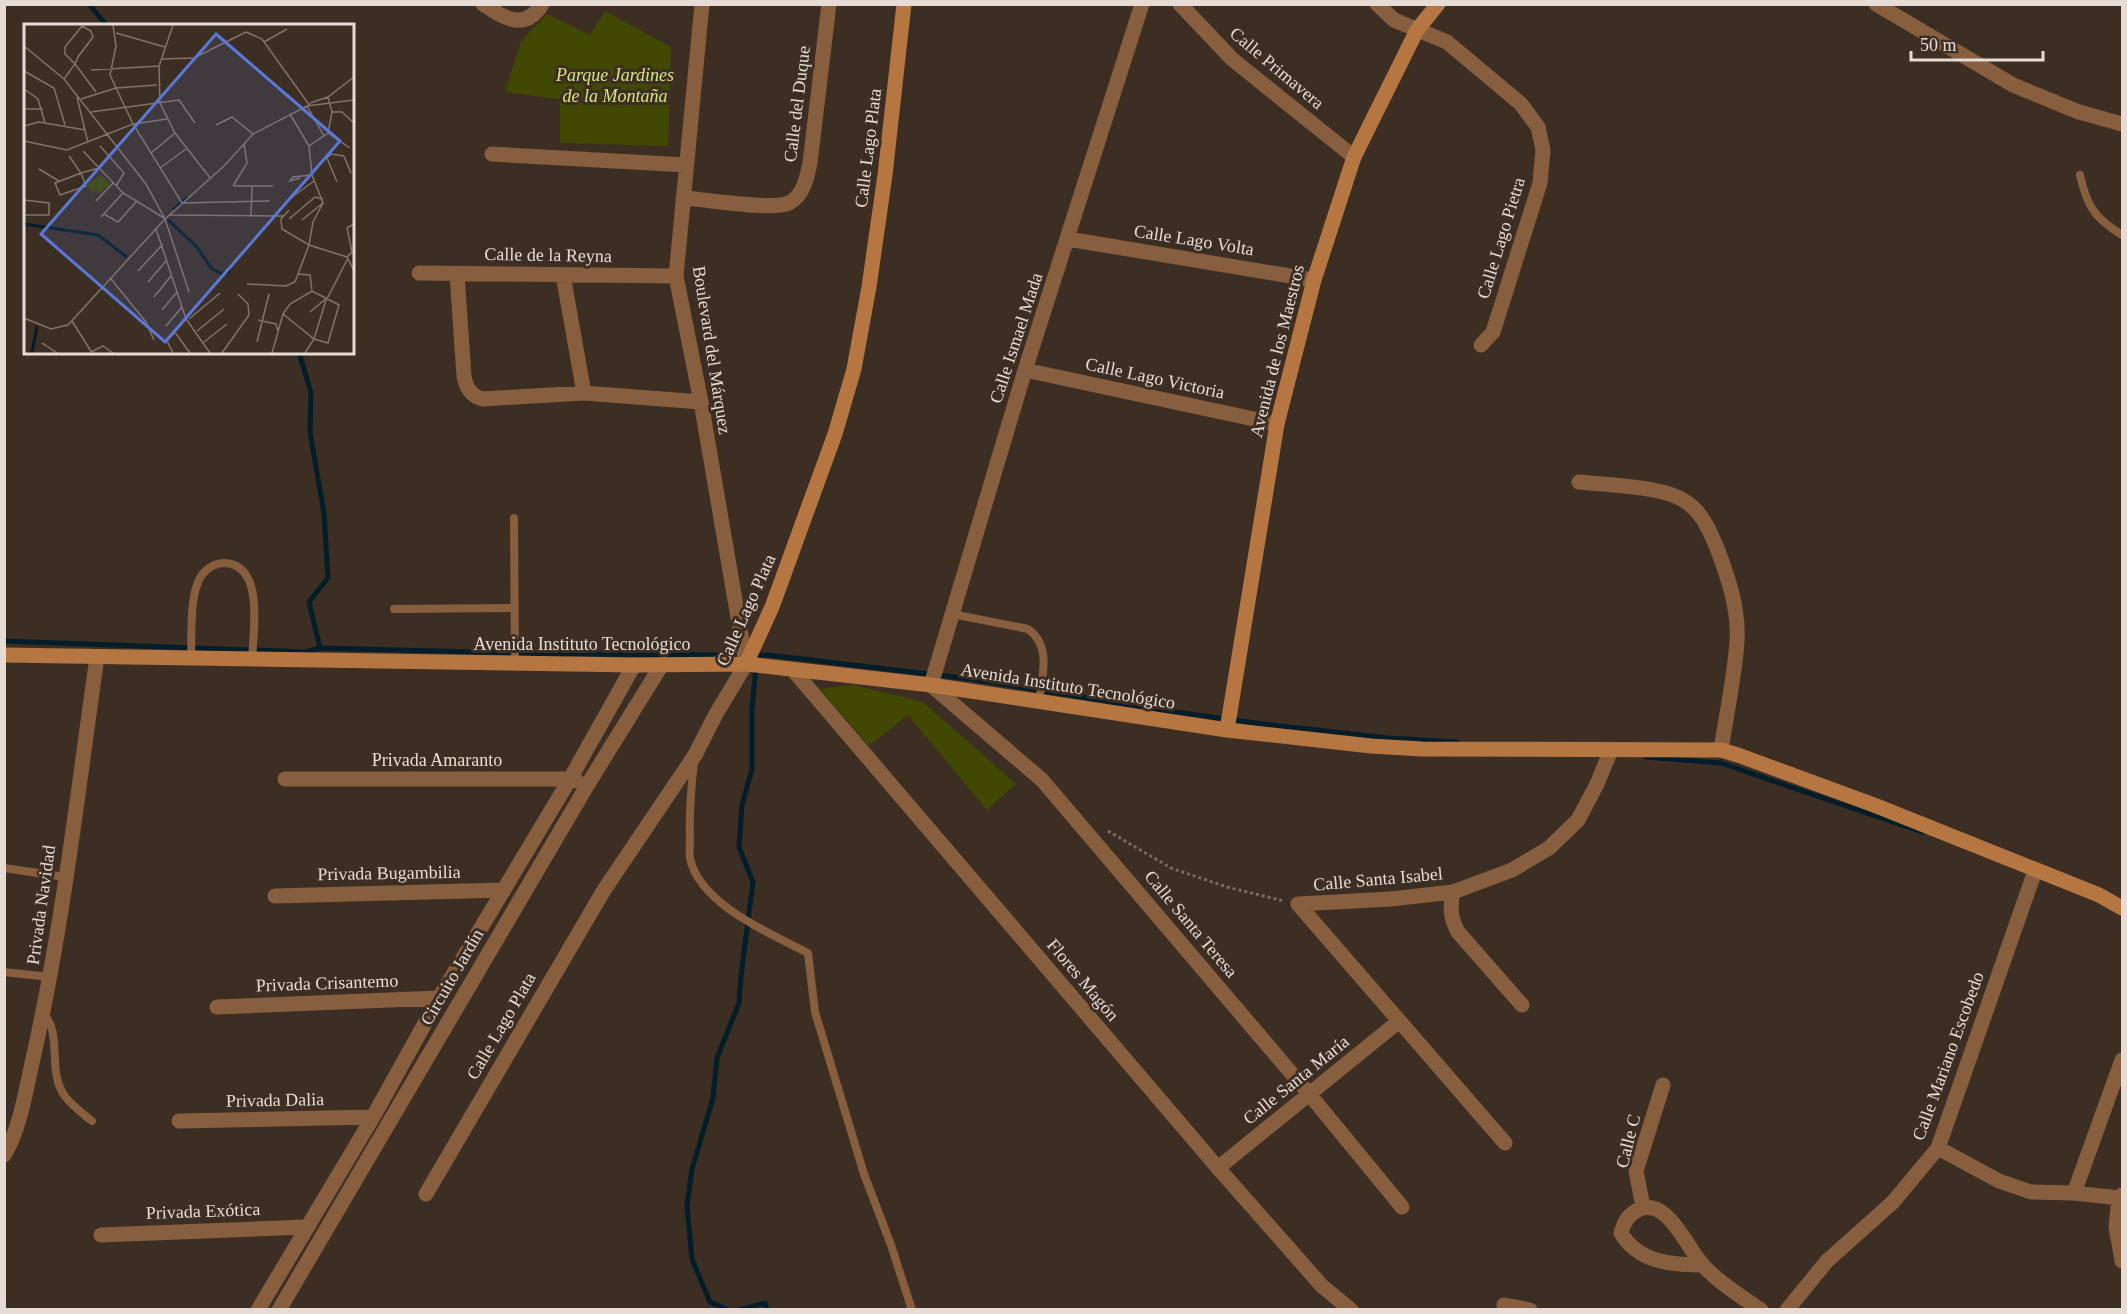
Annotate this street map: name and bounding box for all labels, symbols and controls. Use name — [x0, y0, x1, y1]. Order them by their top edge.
street label: Calle Primavera — [1226, 23, 1328, 113]
inset map — [24, 24, 354, 354]
scale bar — [1911, 24, 2043, 62]
text: 50 m — [1920, 35, 1957, 55]
street label: Calle del Duque — [780, 45, 814, 163]
park label: Parque Jardines de la Montaña — [555, 65, 674, 106]
street label: Calle Lago Plata — [851, 87, 885, 209]
street label: Calle Lago Pietra — [1473, 175, 1529, 301]
street label: Calle Lago Volta — [1133, 221, 1255, 259]
street label: Calle de la Reyna — [484, 244, 612, 266]
street label: Avenida de los Maestros — [1246, 263, 1308, 439]
street label: Boulevard del Márquez — [689, 265, 735, 435]
street label: Calle Ismael Mada — [985, 270, 1047, 406]
street label: Calle Lago Victoria — [1084, 354, 1226, 402]
street label: Calle Lago Plata — [712, 551, 780, 669]
street label: Avenida Instituto Tecnológico — [473, 634, 691, 654]
street label: Avenida Instituto Tecnológico — [959, 659, 1177, 713]
street label: Privada Amaranto — [372, 750, 502, 770]
street label: Privada Navidad — [23, 844, 59, 966]
street label: Privada Bugambilia — [317, 862, 461, 884]
street label: Calle Santa Isabel — [1312, 863, 1444, 895]
street label: Calle Santa Teresa — [1140, 866, 1242, 982]
street label: Circuito Jardín — [416, 925, 488, 1029]
street label: Flores Magón — [1043, 935, 1123, 1025]
street label: Calle Lago Plata — [462, 969, 540, 1083]
street label: Calle Mariano Escobedo — [1908, 969, 1988, 1143]
street label: Privada Crisantemo — [255, 971, 399, 995]
street label: Calle Santa María — [1239, 1031, 1353, 1129]
street label: Privada Dalia — [226, 1089, 324, 1111]
street label: Calle C — [1612, 1112, 1644, 1170]
street label: Privada Exótica — [145, 1199, 261, 1223]

